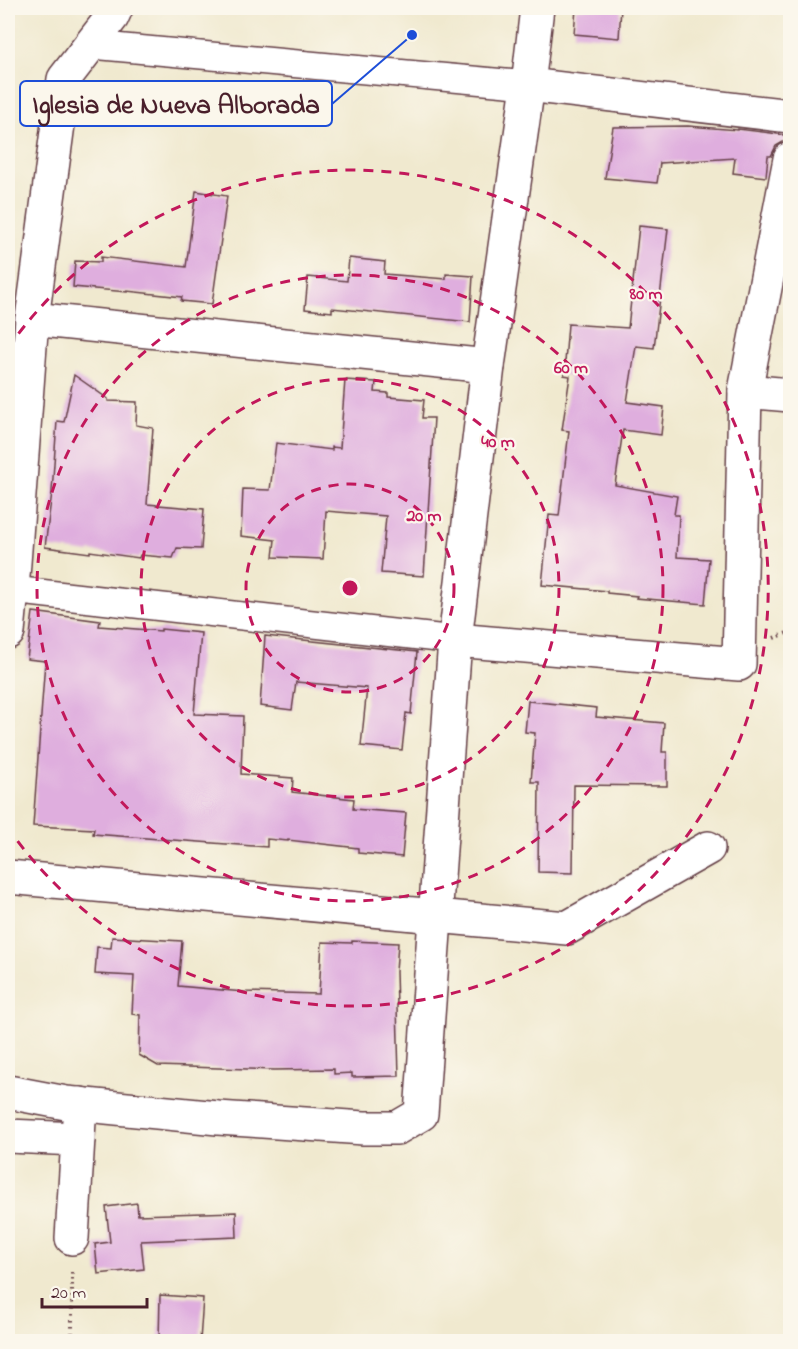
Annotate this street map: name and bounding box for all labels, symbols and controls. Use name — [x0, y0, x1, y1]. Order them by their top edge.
callout: Iglesia de Nueva Alborada — [20, 81, 332, 126]
text: Iglesia de Nueva Alborada — [32, 87, 320, 127]
text: 80 m — [629, 282, 663, 308]
text: 60 m — [554, 356, 588, 382]
text: 40 m — [481, 430, 515, 456]
text: 20 m — [405, 504, 442, 530]
centre of rings — [340, 578, 360, 598]
scale bar — [42, 1271, 147, 1309]
text: 20 m — [51, 1281, 86, 1307]

